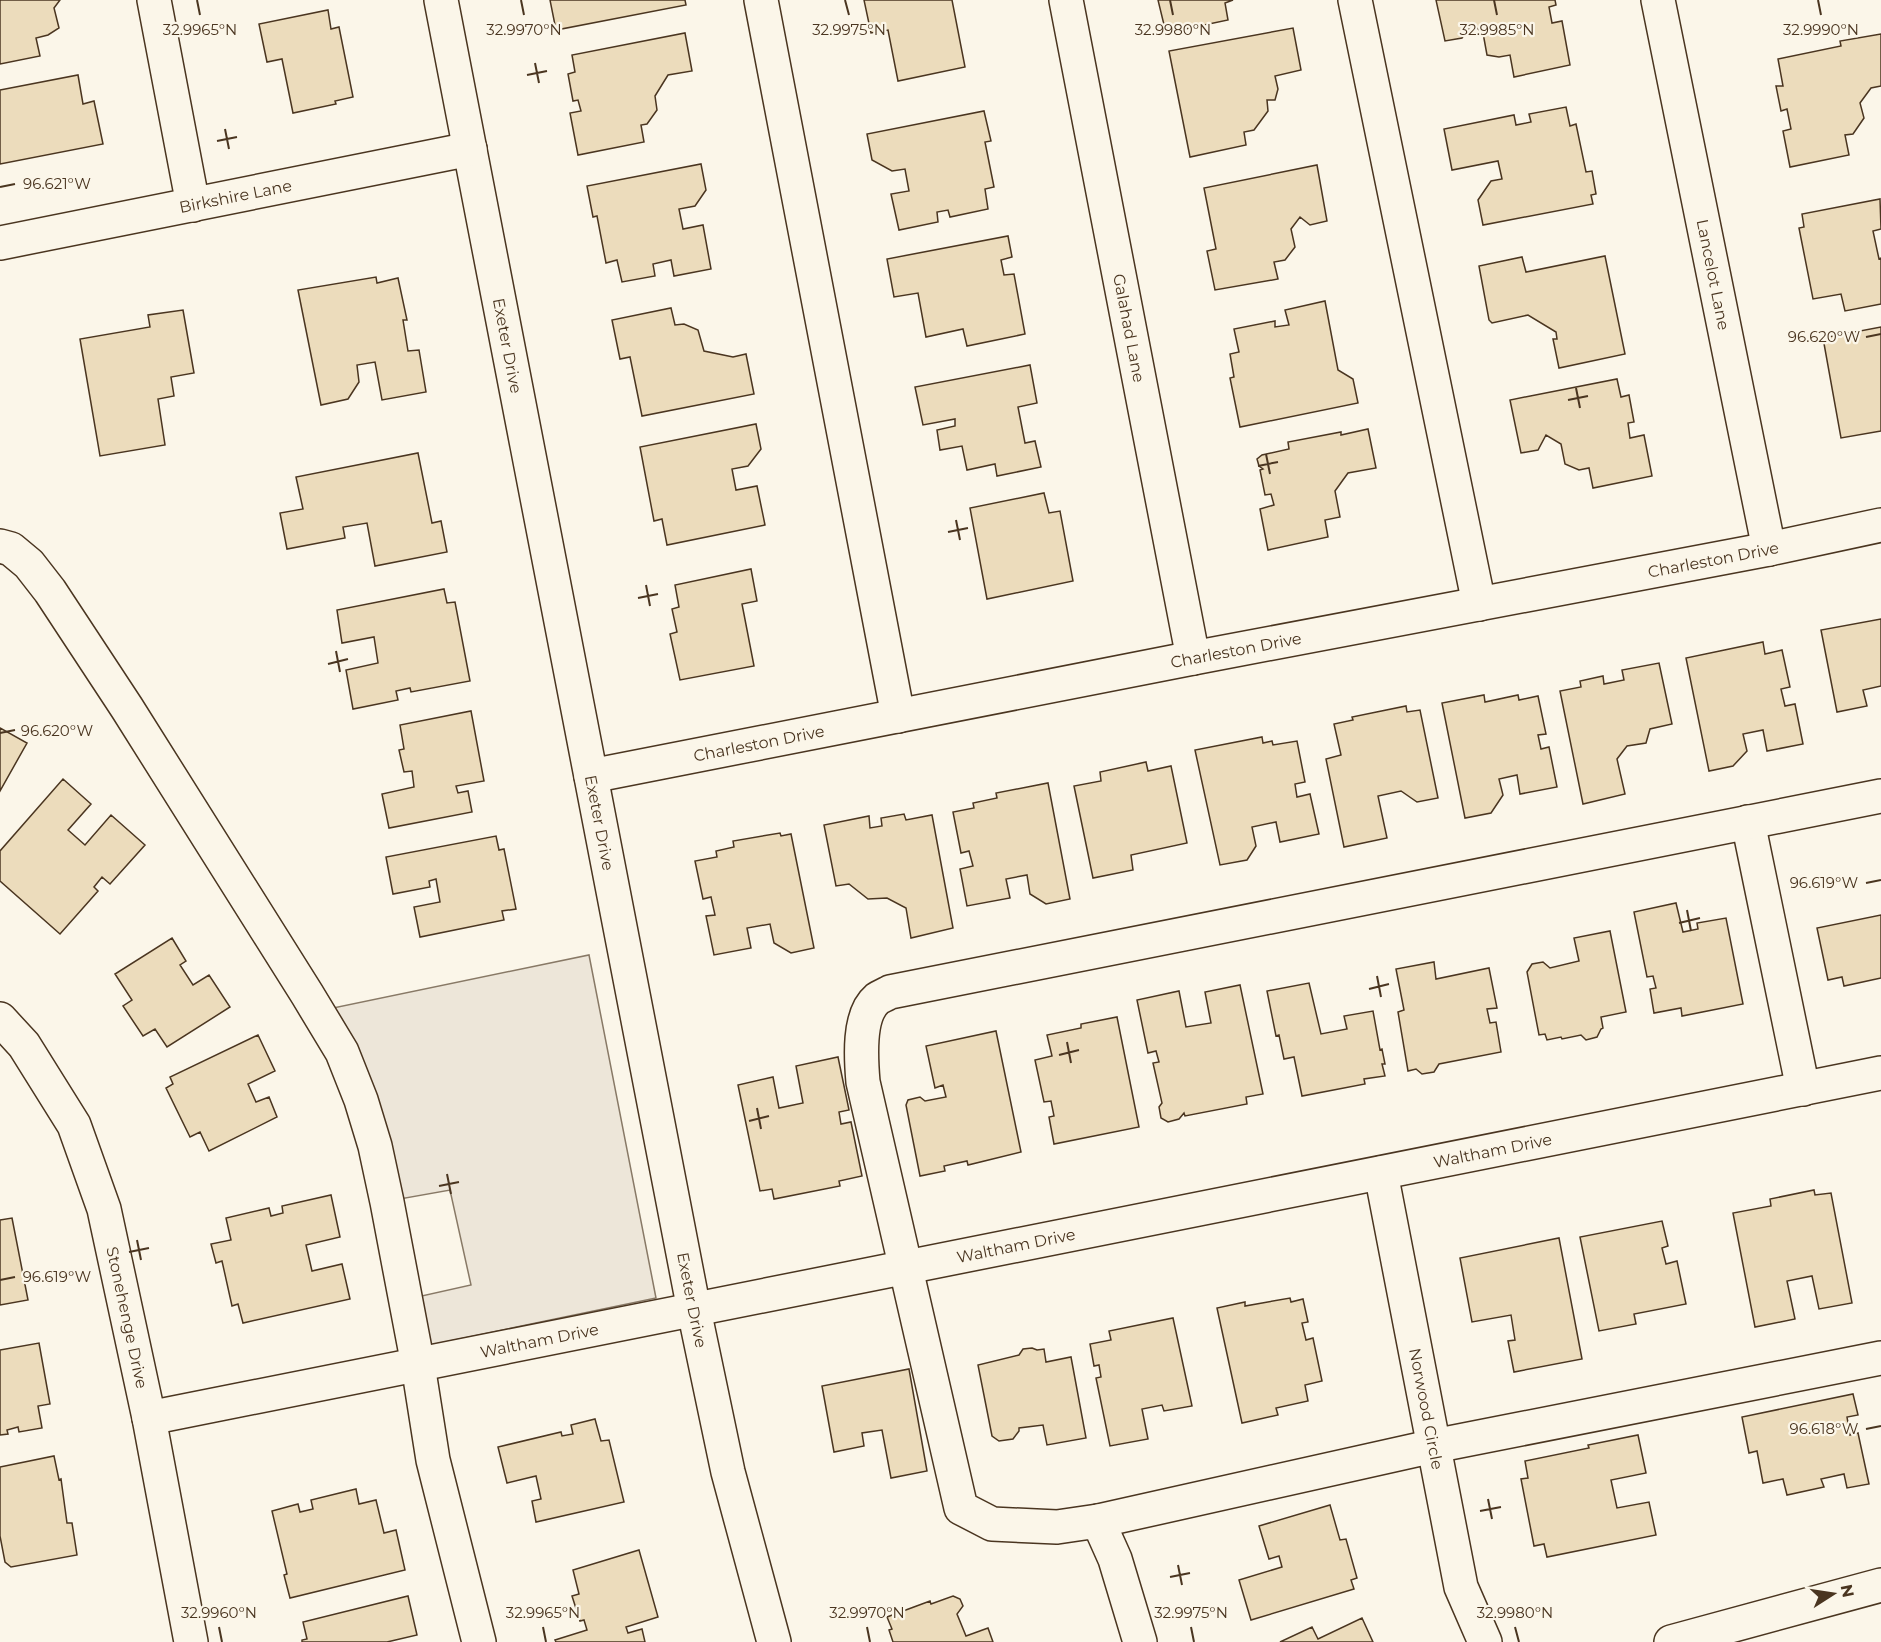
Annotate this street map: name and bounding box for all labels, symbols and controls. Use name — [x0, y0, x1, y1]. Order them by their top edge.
text: 32.9965°N — [163, 20, 237, 39]
text: 32.9970°N — [486, 20, 562, 39]
text: 32.9975°N — [812, 20, 886, 39]
text: 32.9980°N — [1135, 20, 1211, 39]
text: 32.9985°N — [1460, 20, 1534, 39]
text: 32.9990°N — [1783, 20, 1859, 39]
text: 96.621°W — [23, 174, 91, 193]
street label: Birkshire Lane — [177, 175, 293, 216]
street label: Lancelot Lane — [1693, 217, 1734, 332]
street label: Galahad Lane — [1110, 272, 1149, 384]
street label: Exeter Drive — [489, 296, 526, 395]
text: 96.620°W — [1788, 327, 1861, 346]
street label: Charleston Drive — [1646, 538, 1781, 581]
street label: Charleston Drive — [1169, 628, 1303, 672]
text: 96.620°W — [21, 721, 94, 740]
street label: Charleston Drive — [692, 721, 826, 765]
street label: Exeter Drive — [581, 773, 618, 872]
text: 96.619°W — [1790, 873, 1859, 892]
street label: Waltham Drive — [1432, 1129, 1554, 1171]
street label: Waltham Drive — [955, 1224, 1077, 1266]
street label: Stonehenge Drive — [103, 1245, 152, 1390]
street label: Exeter Drive — [674, 1251, 711, 1349]
text: 96.619°W — [23, 1267, 92, 1286]
street label: Waltham Drive — [478, 1319, 600, 1361]
street label: Norwood Circle — [1405, 1346, 1448, 1471]
text: 96.618°W — [1790, 1419, 1859, 1438]
north arrow — [1803, 1564, 1863, 1624]
text: N — [1837, 1583, 1858, 1599]
text: 32.9960°N — [181, 1603, 257, 1622]
text: 32.9965°N — [506, 1603, 580, 1622]
text: 32.9970°N — [829, 1603, 905, 1622]
text: 32.9975°N — [1154, 1603, 1228, 1622]
text: 32.9980°N — [1477, 1603, 1553, 1622]

